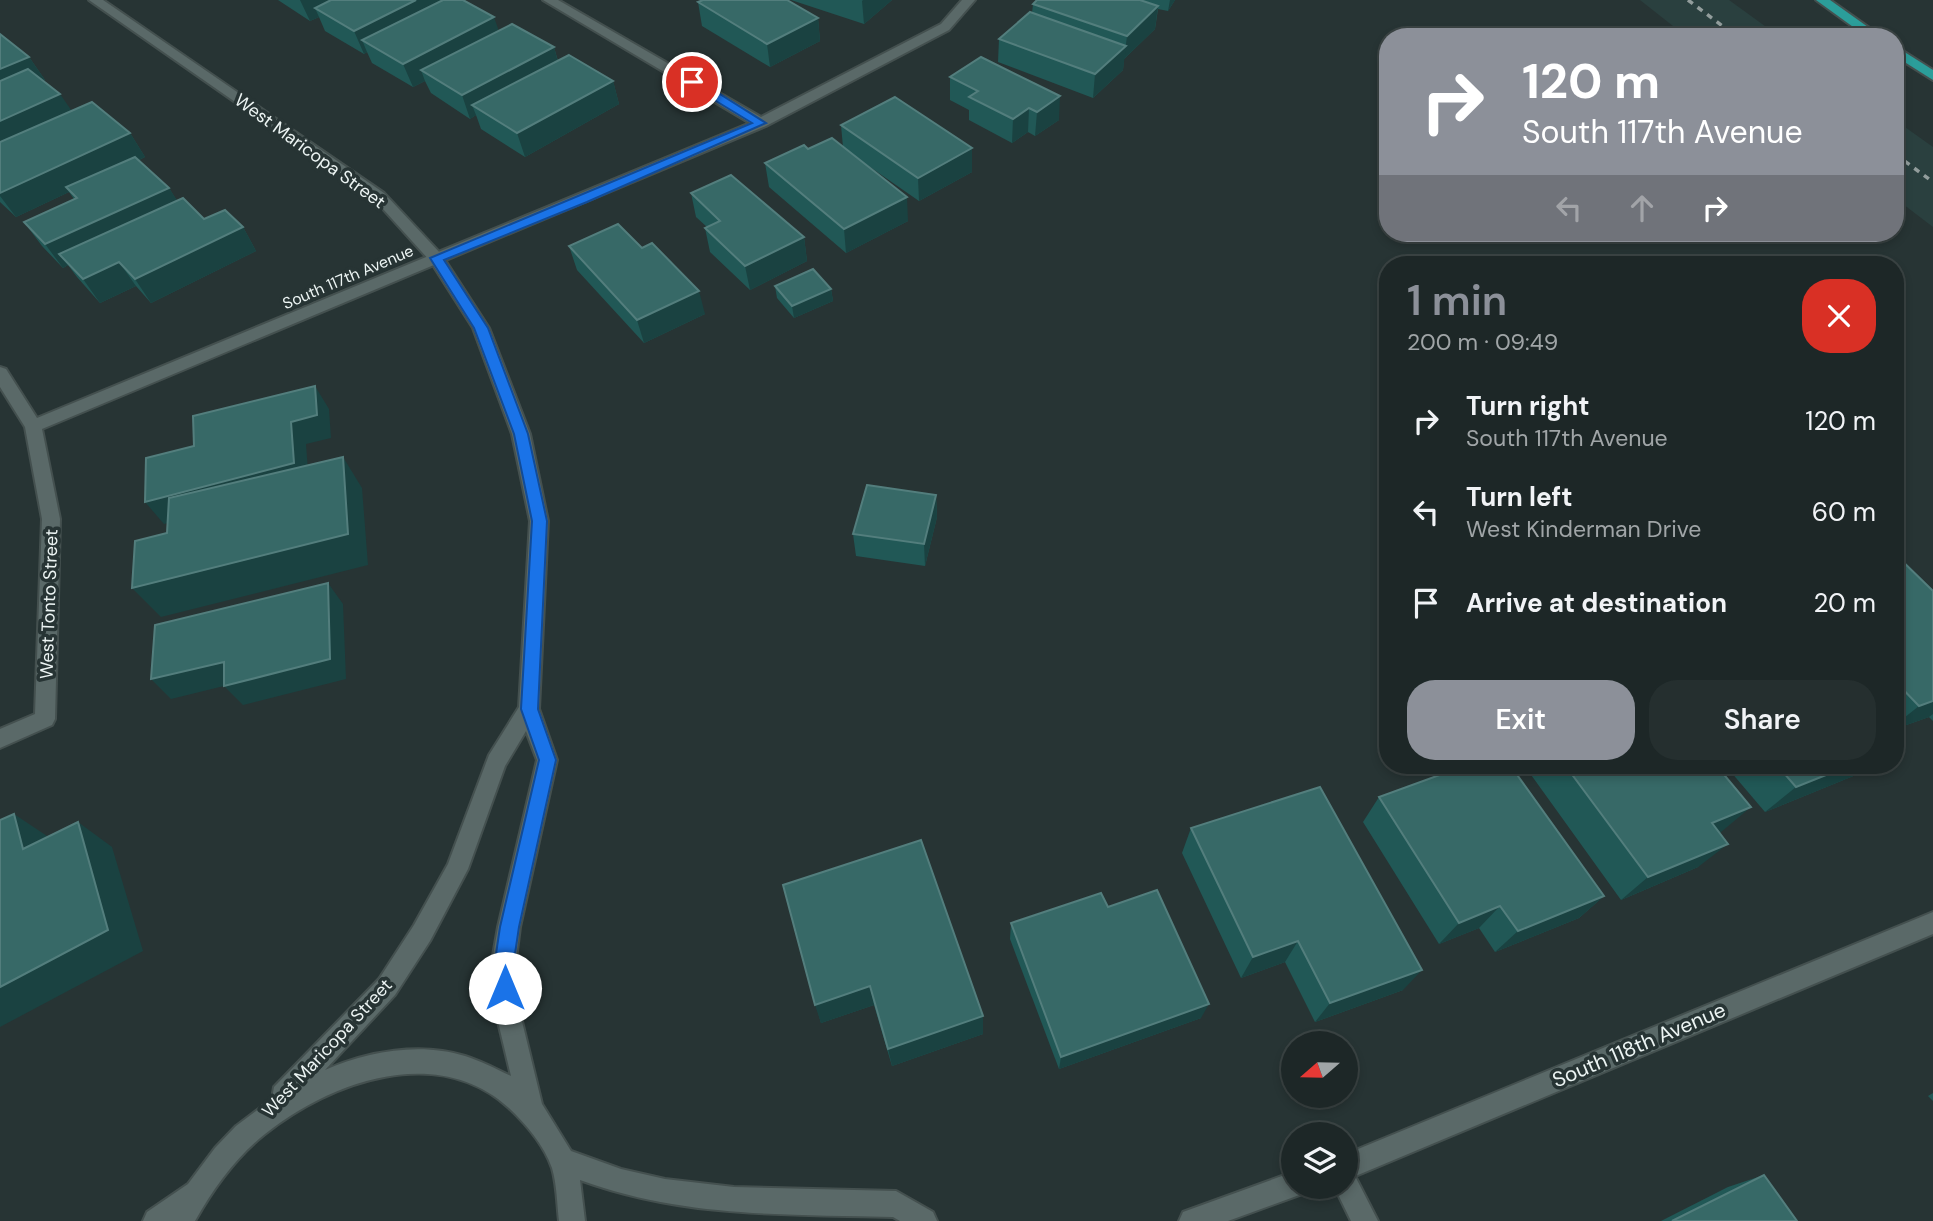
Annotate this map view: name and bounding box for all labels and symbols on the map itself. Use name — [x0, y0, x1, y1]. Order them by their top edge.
pin — [662, 52, 722, 112]
street label: West Maricopa Street — [230, 88, 390, 214]
street label: South 117th Avenue — [279, 240, 417, 314]
street label: West Tonto Street — [34, 529, 64, 679]
position arrow — [468, 951, 542, 1025]
street label: West Maricopa Street — [257, 974, 397, 1122]
street label: South 118th Avenue — [1548, 996, 1730, 1094]
north arrow — [1281, 1031, 1358, 1108]

